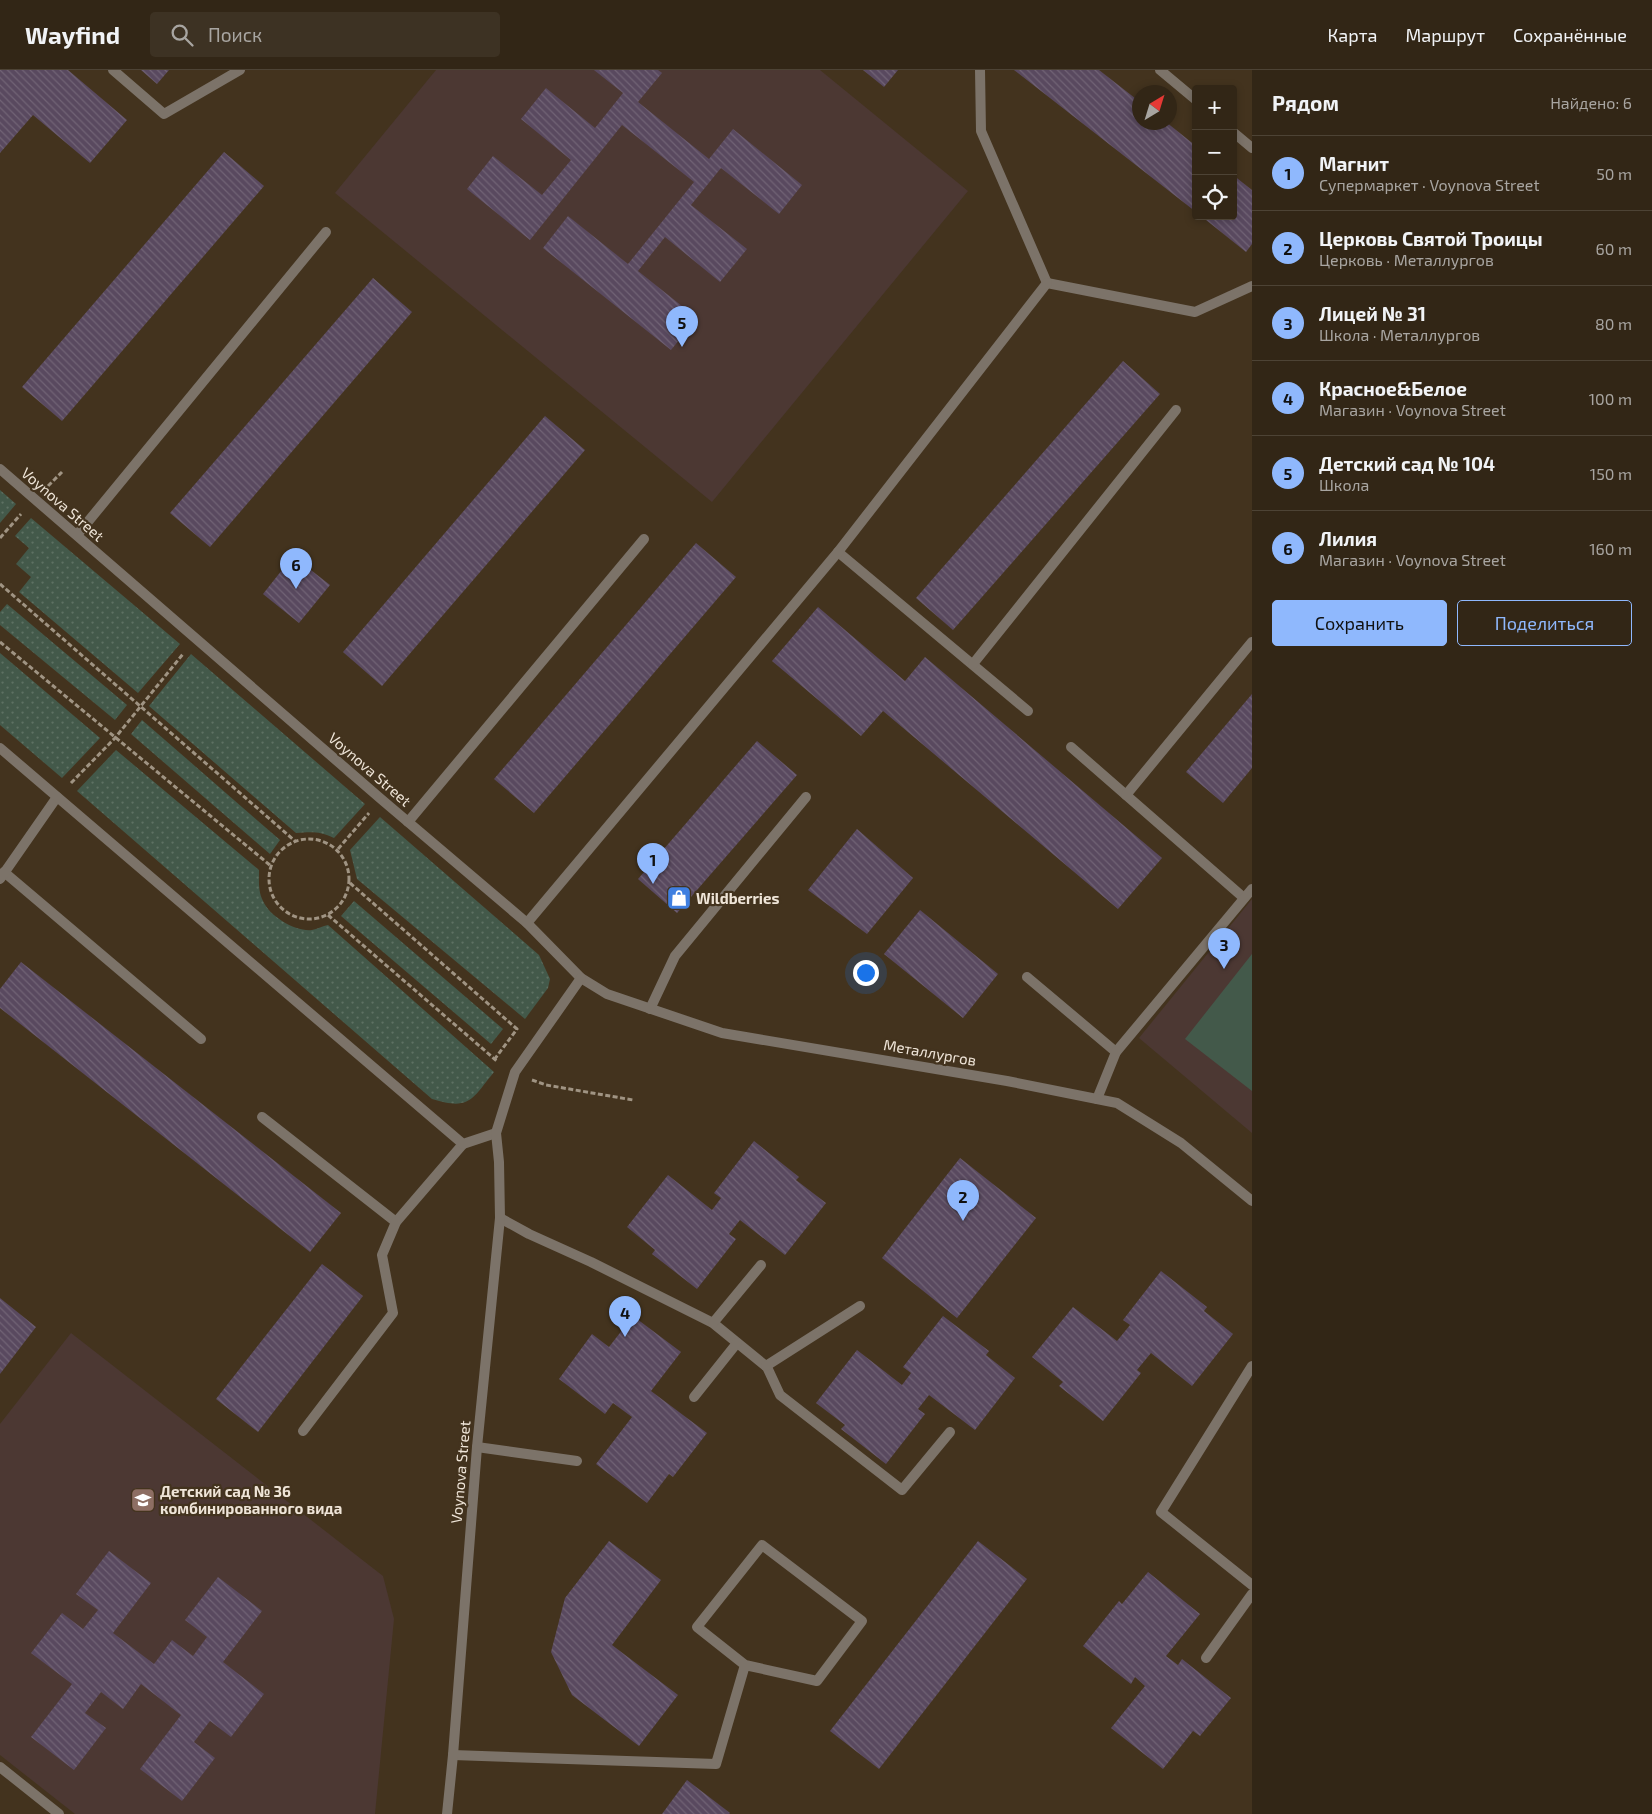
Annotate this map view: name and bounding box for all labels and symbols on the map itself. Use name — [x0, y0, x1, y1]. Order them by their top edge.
north arrow — [1132, 85, 1177, 130]
pin: 5 — [666, 306, 698, 347]
street label: Voynova Street — [18, 463, 108, 545]
pin: 6 — [280, 548, 312, 589]
street label: Voynova Street — [325, 728, 415, 810]
pin: 1 — [637, 843, 669, 884]
shop icon: Wildberries — [666, 885, 692, 911]
place label: Wildberries — [696, 889, 779, 907]
pin: 3 — [1208, 928, 1240, 969]
your location — [853, 960, 879, 986]
street label: Металлургов — [882, 1035, 978, 1070]
pin: 2 — [947, 1180, 979, 1221]
pin: 4 — [609, 1296, 641, 1337]
street label: Voynova Street — [447, 1420, 473, 1524]
place label: Детский сад № 36 комбинированного вида — [160, 1482, 342, 1517]
school or university icon: Детский сад № 36 комбинированного вида — [130, 1487, 156, 1513]

